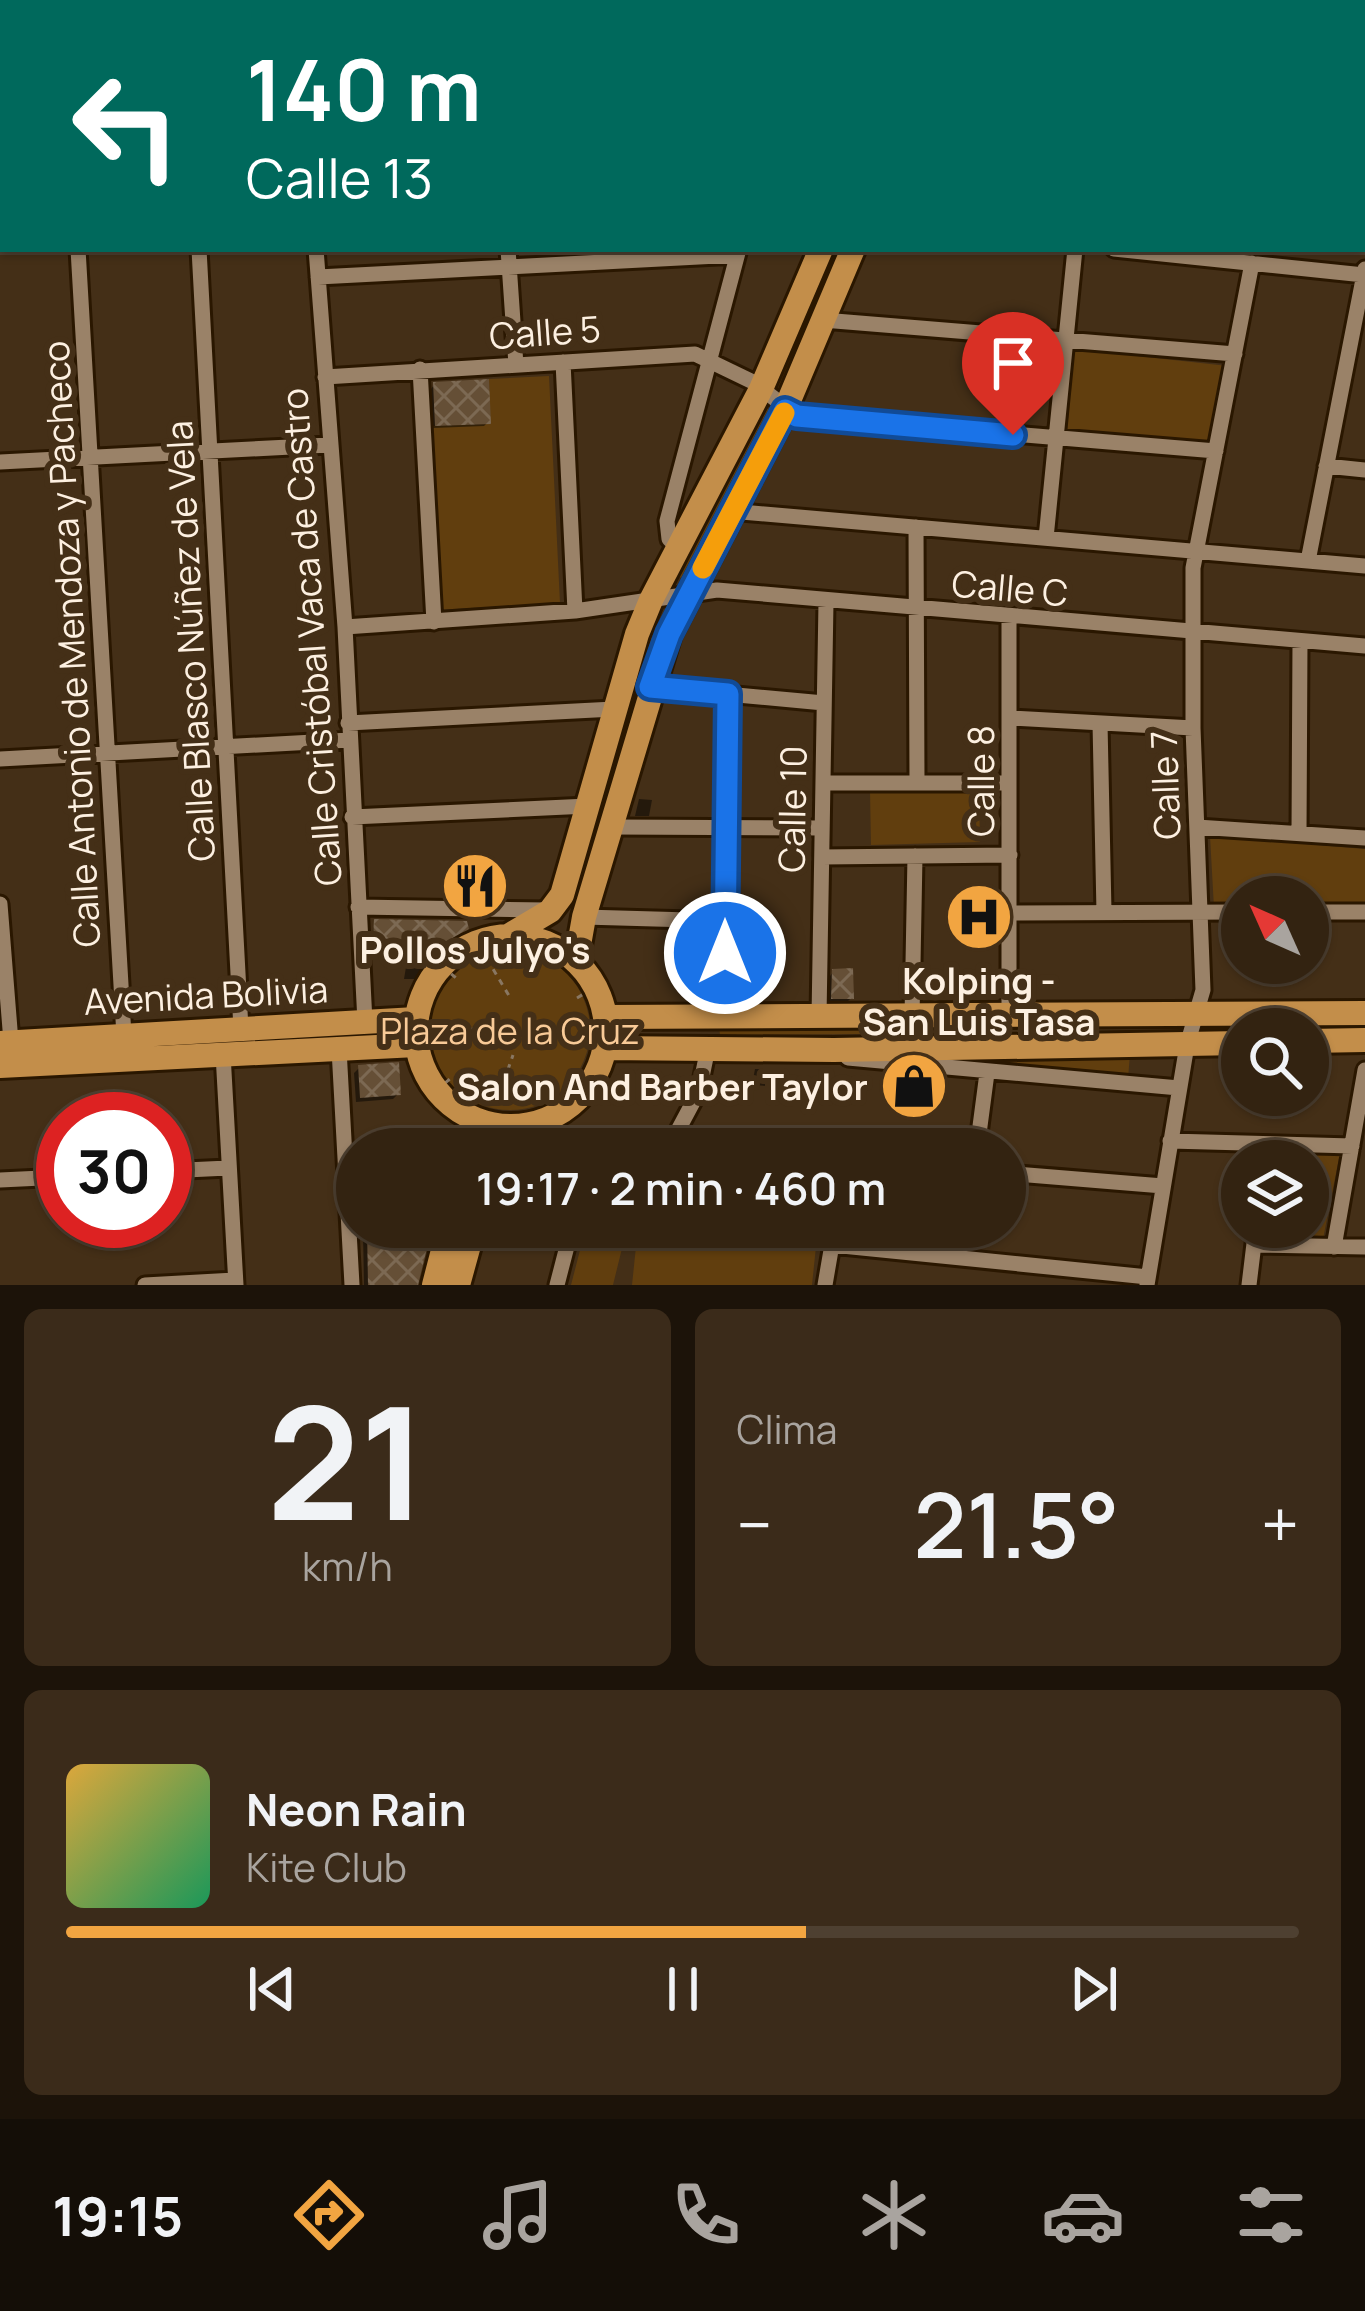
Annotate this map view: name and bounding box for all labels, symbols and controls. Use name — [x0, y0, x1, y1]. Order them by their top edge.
text: 140 m — [246, 31, 482, 146]
icon: left — [48, 48, 204, 204]
text: Calle 13 — [246, 140, 433, 214]
street label: Calle 5 — [488, 304, 602, 360]
pin — [962, 312, 1064, 435]
icon: arrive — [980, 330, 1046, 396]
street label: Calle Antonio de Mendoza y Pacheco — [31, 340, 111, 948]
street label: Calle Cristóbal Vaca de Castro — [269, 387, 353, 887]
street label: Calle Blasco Núñez de Vela — [154, 419, 226, 863]
street label: Calle C — [950, 559, 1070, 617]
street label: Calle 8 — [956, 725, 1005, 837]
street label: Calle 7 — [1139, 730, 1191, 840]
street label: Calle 10 — [766, 745, 818, 873]
restaurant icon: Pollos Julyo's — [440, 851, 510, 921]
north arrow — [1221, 876, 1329, 984]
map controls — [1221, 876, 1329, 1248]
hospital icon: Kolping - San Luis Tasa — [944, 882, 1014, 952]
position arrow — [662, 890, 788, 1016]
place label: Pollos Julyo's — [360, 925, 590, 974]
place label: Kolping - San Luis Tasa — [863, 956, 1095, 1046]
street label: Avenida Bolivia — [83, 964, 329, 1026]
park label: Plaza de la Cruz — [380, 1006, 640, 1055]
button: search — [1221, 1008, 1329, 1116]
shop icon: Salon And Barber Taylor — [879, 1051, 949, 1121]
place label: Salon And Barber Taylor — [457, 1062, 868, 1111]
speed limit sign: 30 — [36, 1092, 192, 1248]
button: layers — [1221, 1140, 1329, 1248]
text: 19:17 · 2 min · 460 m — [476, 1157, 886, 1219]
text: 21 — [267, 1354, 428, 1567]
text: Clima — [737, 1402, 837, 1456]
text: 21.5° — [914, 1462, 1120, 1585]
text: − — [737, 1479, 772, 1569]
text: + — [1261, 1479, 1299, 1569]
text: km/h — [302, 1539, 393, 1593]
text: Neon Rain — [246, 1778, 467, 1840]
text: Kite Club — [246, 1840, 407, 1894]
icon: previous — [239, 1956, 305, 2022]
icon: pause — [650, 1956, 716, 2022]
icon: next — [1061, 1956, 1127, 2022]
icon: directions — [287, 2173, 371, 2257]
icon: music — [476, 2173, 560, 2257]
icon: phone — [664, 2173, 748, 2257]
icon: climate — [852, 2173, 936, 2257]
icon: car — [1041, 2173, 1125, 2257]
icon: filters — [1229, 2173, 1313, 2257]
text: 19:15 — [52, 2178, 183, 2252]

